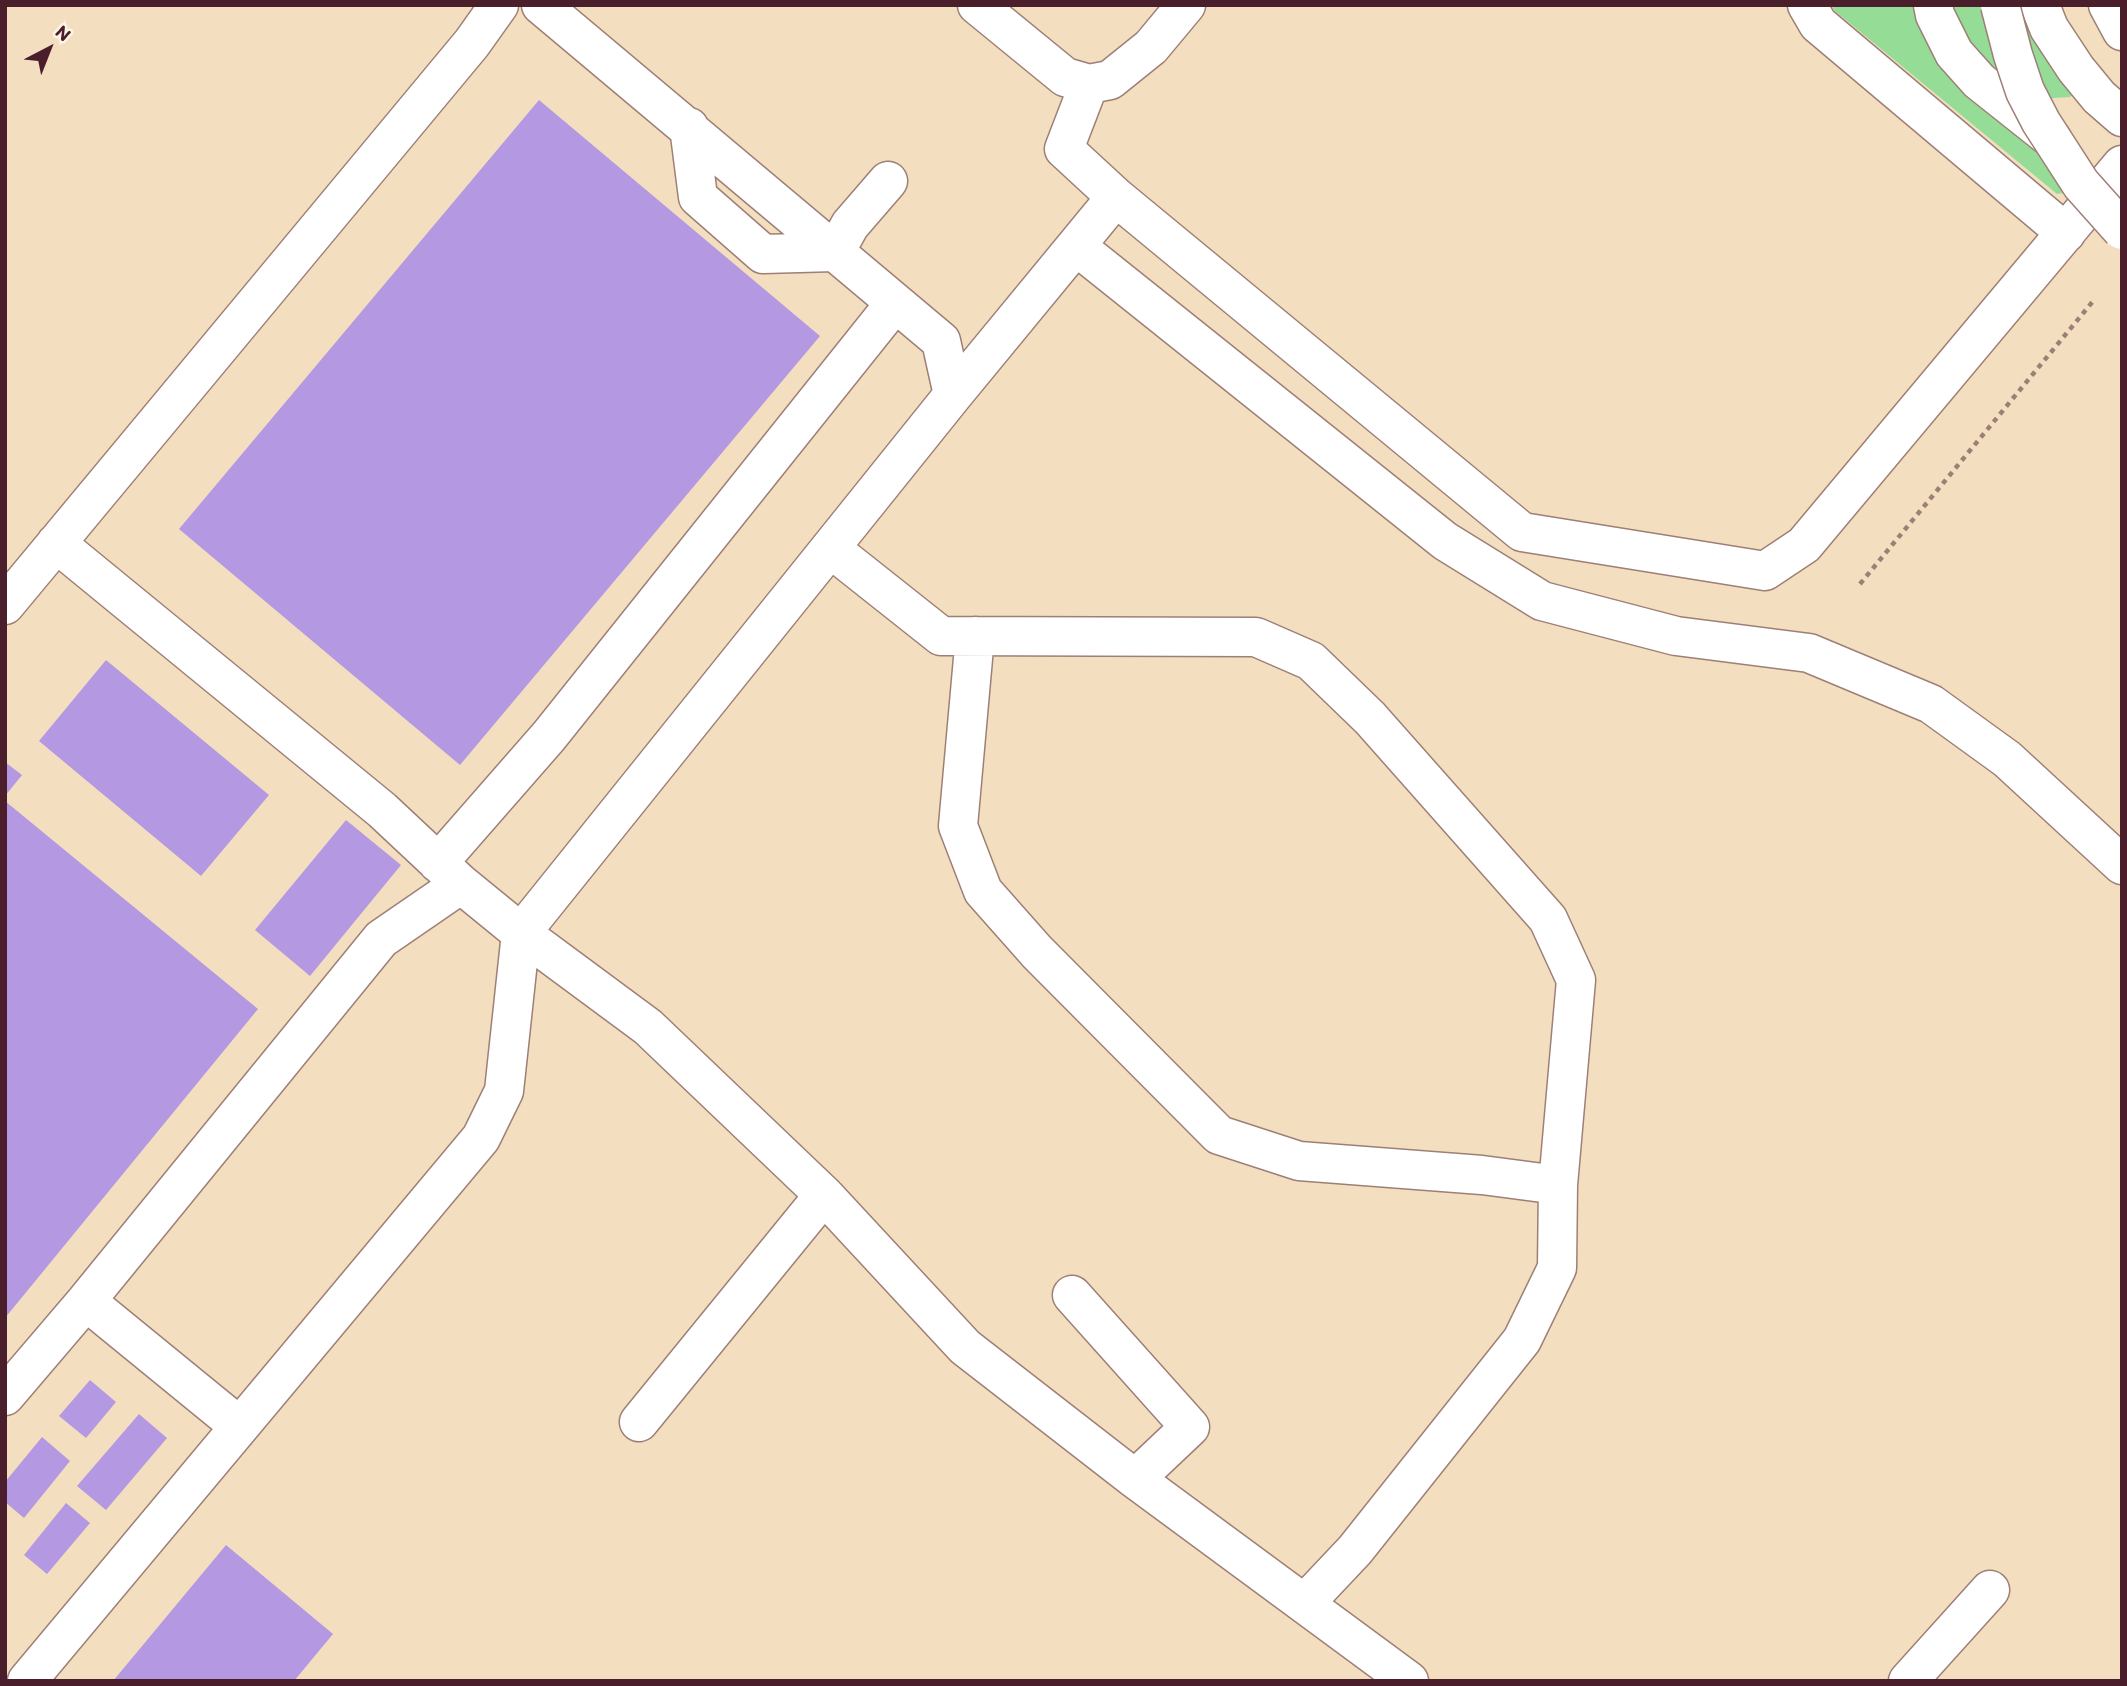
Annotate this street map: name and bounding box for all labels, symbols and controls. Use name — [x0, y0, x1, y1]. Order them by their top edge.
north arrow — [14, 14, 84, 84]
text: N — [51, 20, 76, 46]

